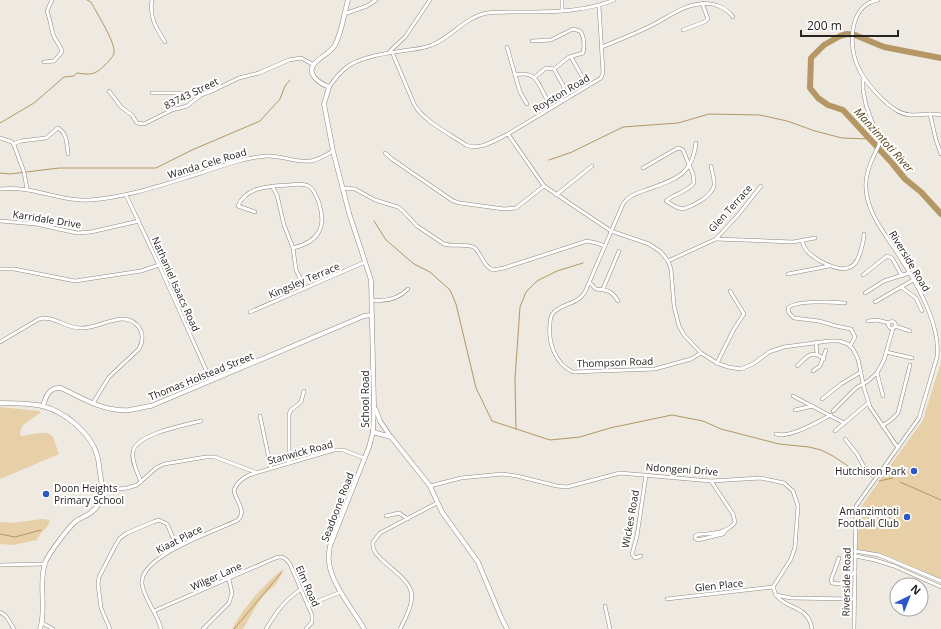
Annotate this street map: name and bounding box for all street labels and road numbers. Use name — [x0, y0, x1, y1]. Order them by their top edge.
street label: Royston Road — [530, 70, 592, 116]
street label: 83743 Street — [161, 74, 221, 112]
street label: Wanda Cele Road — [166, 144, 248, 182]
street label: Glen Terrace — [705, 181, 755, 235]
street label: Karridale Drive — [12, 207, 83, 231]
street label: Riverside Road — [886, 228, 934, 294]
street label: Nathaniel Isaacs Road — [149, 234, 203, 334]
street label: Kingsley Terrace — [266, 259, 342, 301]
street label: Thomas Holstead Street — [146, 348, 256, 403]
street label: Thompson Road — [577, 354, 653, 370]
street label: School Road — [358, 370, 372, 428]
street label: Stanwick Road — [266, 437, 334, 467]
street label: Ndongeni Drive — [645, 459, 719, 479]
street label: Seadoone Road — [317, 470, 357, 544]
street label: Wickes Road — [618, 489, 642, 549]
street label: Kiaat Place — [153, 521, 205, 557]
street label: Riverside Road — [838, 547, 854, 617]
street label: Wilger Lane — [188, 558, 244, 593]
street label: Elm Road — [293, 563, 323, 609]
street label: Glen Place — [694, 575, 744, 595]

